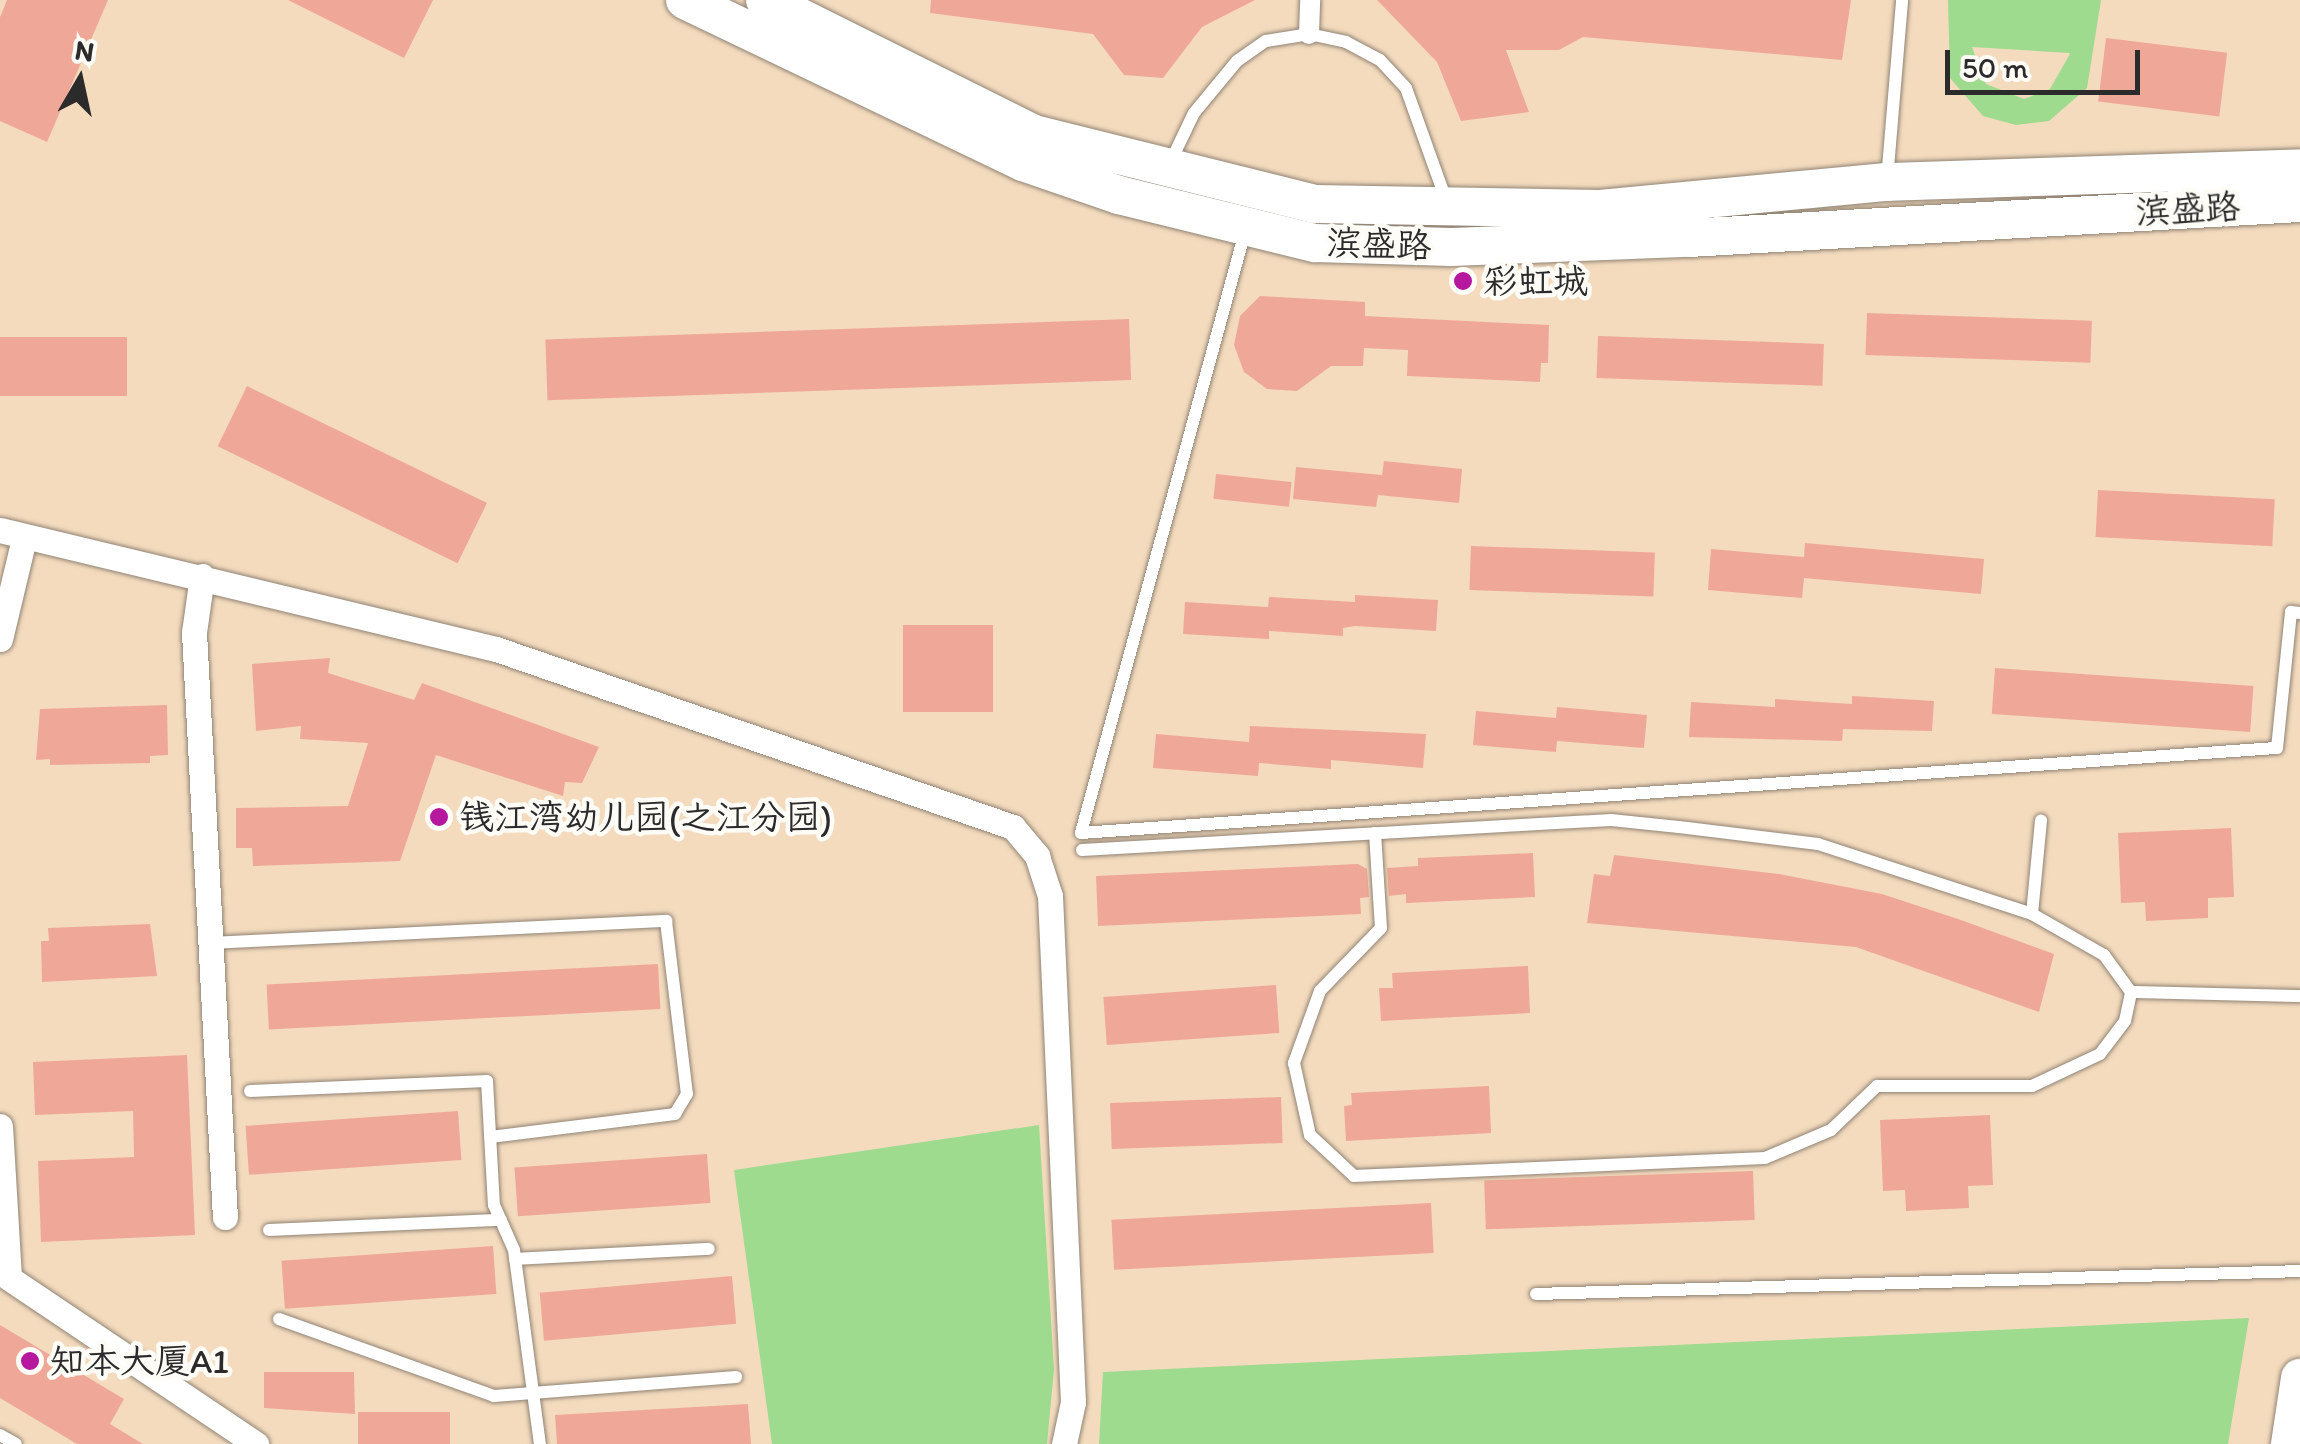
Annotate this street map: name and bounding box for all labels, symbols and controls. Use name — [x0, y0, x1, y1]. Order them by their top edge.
north arrow — [30, 30, 130, 130]
scale bar — [1950, 30, 2145, 92]
text: N — [73, 32, 97, 69]
text: 50 m — [1962, 49, 2028, 86]
street label: 滨盛路 — [2134, 185, 2242, 233]
street label: 滨盛路 — [1326, 221, 1432, 267]
place label: 彩虹城 — [1483, 260, 1588, 302]
marker: 彩虹城 — [1452, 270, 1474, 292]
place label: 钱江湾幼儿园(之江分园) — [459, 796, 832, 838]
marker: 钱江湾幼儿园(之江分园) — [428, 806, 450, 828]
place label: 知本大厦A1 — [50, 1340, 229, 1382]
marker: 知本大厦A1 — [19, 1350, 41, 1372]

